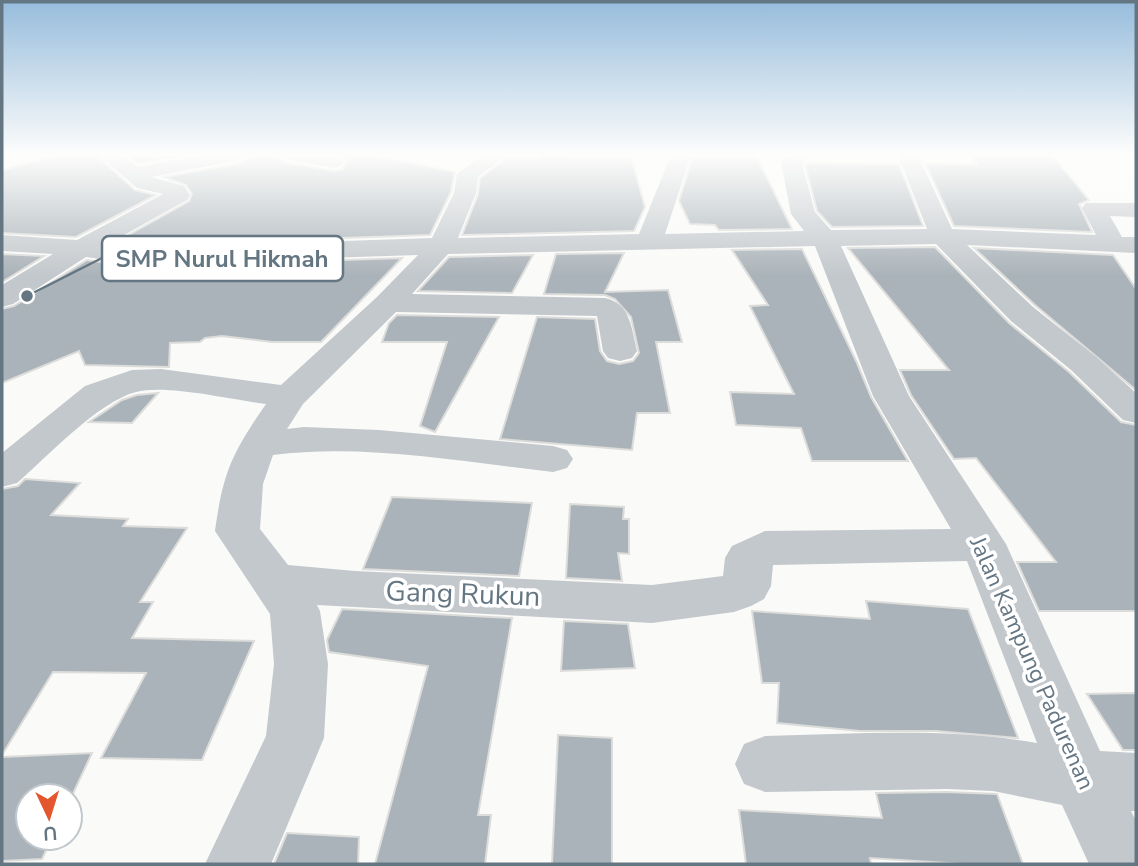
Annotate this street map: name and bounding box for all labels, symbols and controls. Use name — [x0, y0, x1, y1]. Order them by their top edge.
callout: SMP Nurul Hikmah — [102, 236, 343, 281]
text: SMP Nurul Hikmah — [115, 243, 329, 275]
street label: Jalan Kampung Padurenan — [962, 531, 1102, 794]
street label: Gang Rukun — [385, 572, 541, 616]
north arrow — [14, 782, 84, 852]
text: U — [42, 820, 58, 846]

